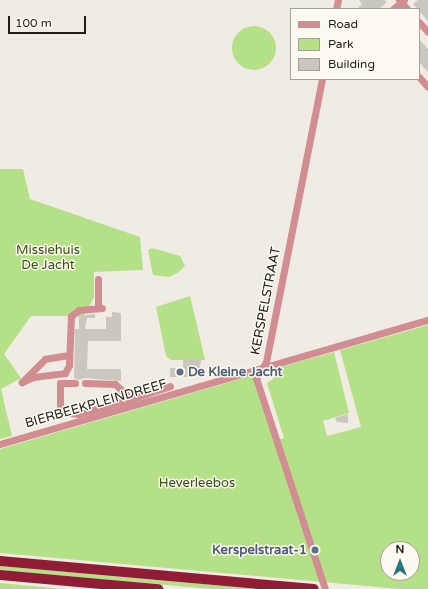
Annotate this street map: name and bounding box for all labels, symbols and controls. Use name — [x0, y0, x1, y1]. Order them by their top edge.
scale bar — [10, 8, 88, 34]
legend — [290, 8, 420, 80]
text: 100 m — [15, 16, 52, 30]
text: Road — [328, 17, 358, 31]
text: Park — [328, 37, 354, 51]
text: Building — [328, 57, 375, 71]
park label: Missiehuis De Jacht — [16, 243, 80, 274]
street label: KERSPELSTRAAT — [248, 246, 284, 356]
place label: De Kleine Jacht — [188, 364, 282, 380]
marker: De Kleine Jacht — [175, 367, 185, 377]
street label: BIERBEEKPLEINDREEF — [23, 376, 169, 432]
park label: Heverleebos — [159, 475, 235, 491]
north arrow — [380, 541, 420, 581]
place label: Kerspelstraat-1 — [212, 542, 307, 558]
text: N — [396, 543, 404, 556]
marker: Kerspelstraat-1 — [310, 545, 320, 555]

